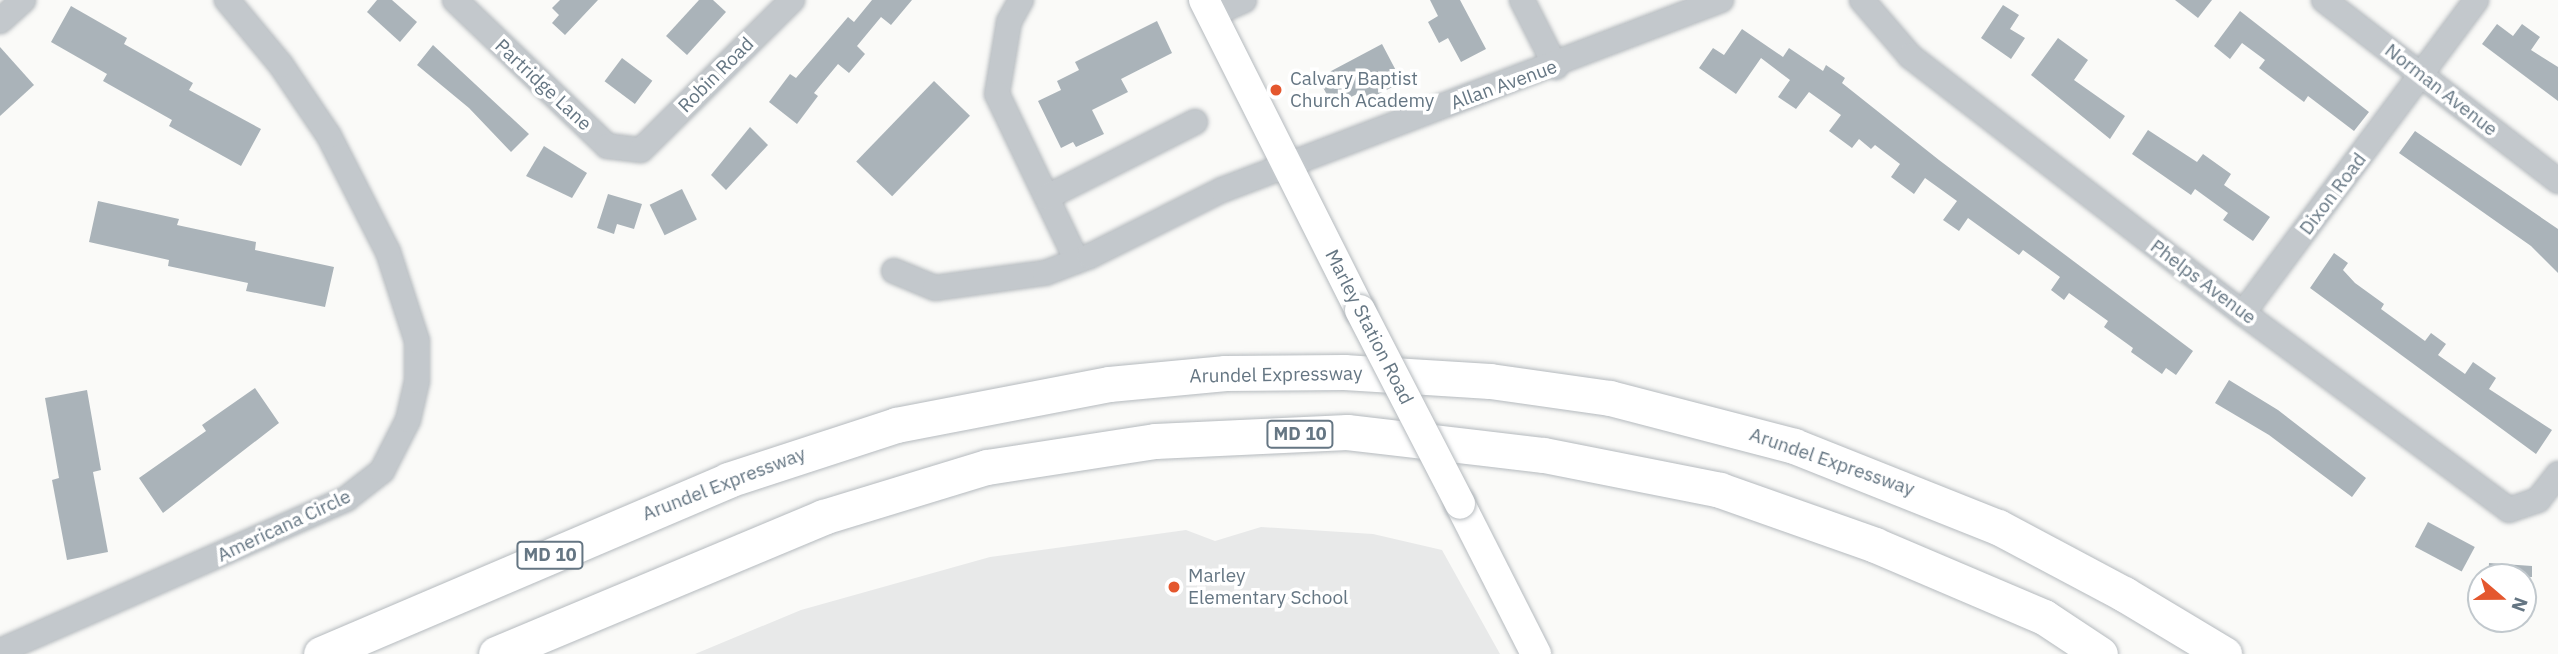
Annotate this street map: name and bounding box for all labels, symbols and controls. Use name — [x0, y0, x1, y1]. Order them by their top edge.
street label: Robin Road — [674, 33, 758, 117]
street label: Partridge Lane — [490, 35, 596, 135]
street label: Norman Avenue — [2380, 39, 2502, 141]
street label: Allan Avenue — [1448, 55, 1560, 115]
place label: Calvary Baptist Church Academy — [1290, 68, 1434, 112]
marker: Calvary Baptist Church Academy — [1268, 82, 1284, 98]
street label: Dixon Road — [2295, 149, 2371, 239]
street label: Phelps Avenue — [2146, 235, 2260, 329]
street label: Marley Station Road — [1320, 246, 1418, 408]
street label: Arundel Expressway — [1189, 362, 1363, 388]
road number: MD 10 — [1265, 420, 1335, 448]
street label: Arundel Expressway — [1746, 423, 1918, 501]
street label: Arundel Expressway — [639, 442, 809, 526]
street label: Americana Circle — [214, 485, 354, 567]
road number: MD 10 — [515, 540, 585, 570]
north arrow — [2467, 563, 2537, 633]
place label: Marley Elementary School — [1188, 565, 1348, 609]
marker: Marley Elementary School — [1166, 579, 1182, 595]
text: N — [2506, 594, 2533, 615]

